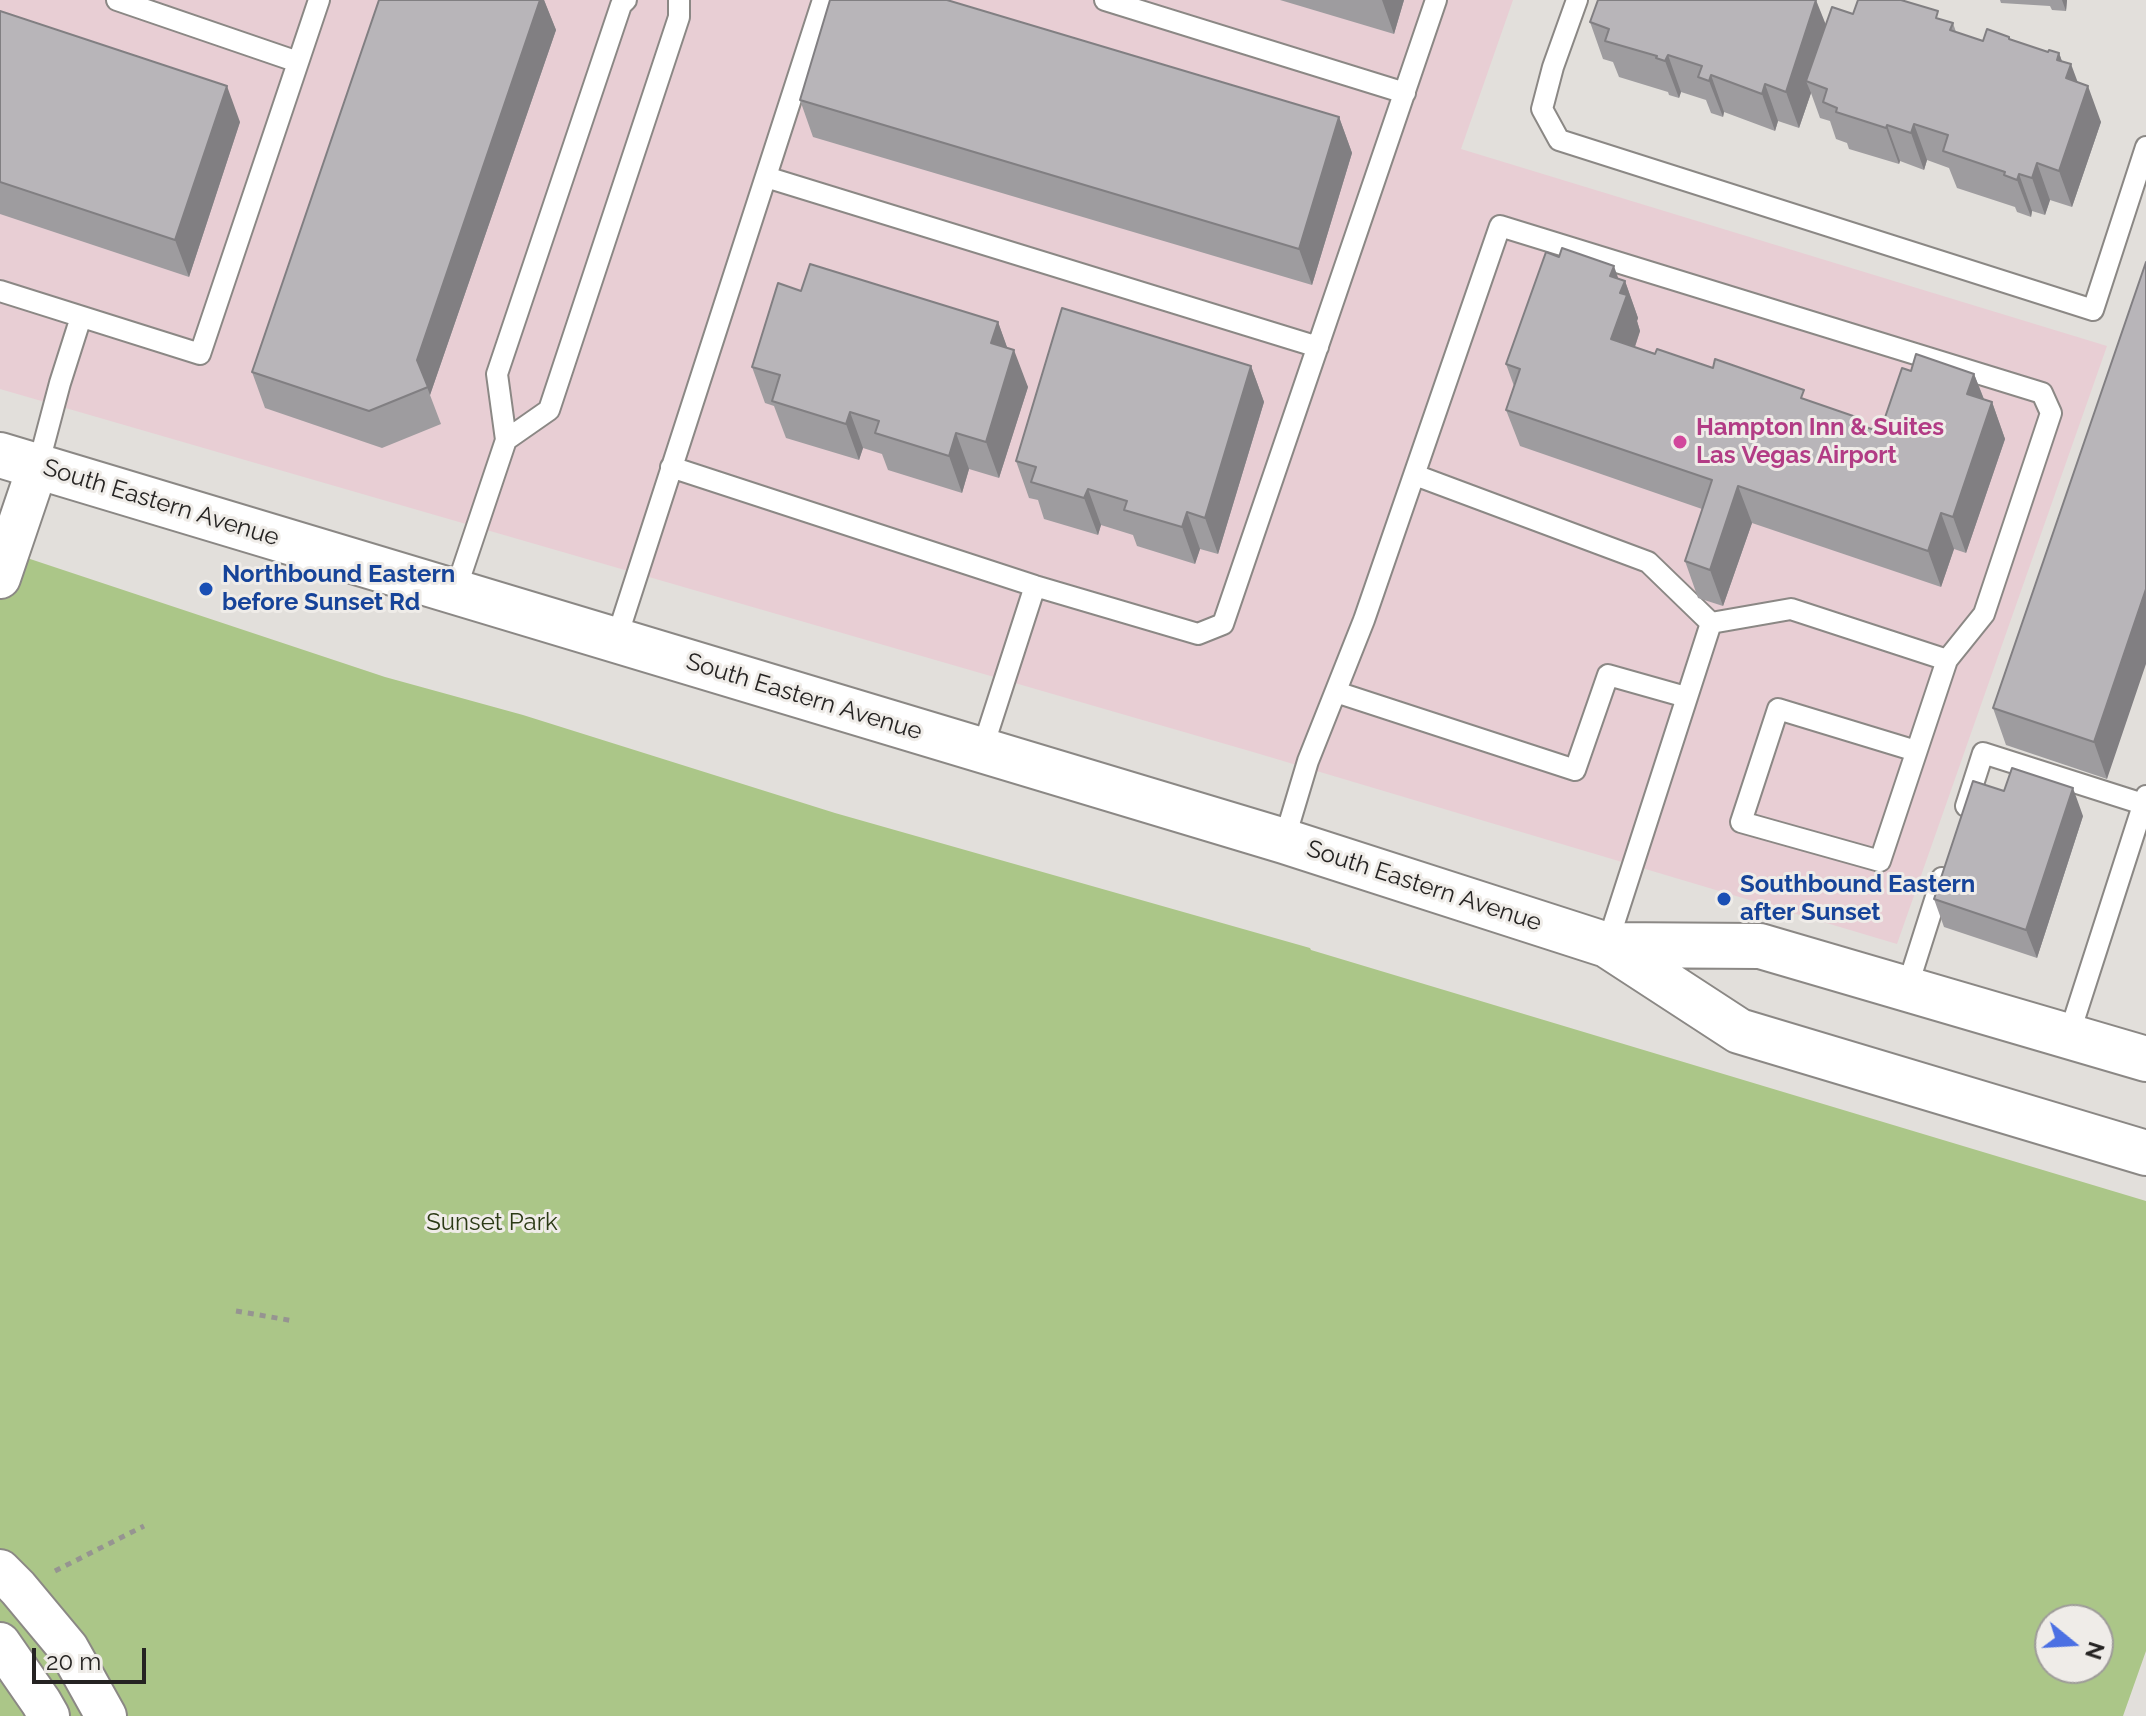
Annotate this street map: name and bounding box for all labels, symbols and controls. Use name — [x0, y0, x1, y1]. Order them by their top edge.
place label: Hampton Inn & Suites Las Vegas Airport — [1696, 414, 1944, 470]
marker: Hampton Inn & Suites Las Vegas Airport — [1671, 433, 1689, 451]
street label: South Eastern Avenue — [40, 453, 282, 553]
place label: Northbound Eastern before Sunset Rd — [222, 561, 455, 617]
marker: Northbound Eastern before Sunset Rd — [197, 580, 215, 598]
street label: South Eastern Avenue — [683, 647, 925, 747]
street label: South Eastern Avenue — [1303, 834, 1545, 938]
place label: Southbound Eastern after Sunset — [1740, 871, 1975, 927]
marker: Southbound Eastern after Sunset — [1715, 890, 1733, 908]
park label: Sunset Park — [426, 1209, 558, 1237]
north arrow — [2034, 1604, 2114, 1684]
scale bar — [36, 1632, 150, 1682]
text: N — [2080, 1639, 2110, 1663]
text: 20 m — [46, 1647, 101, 1676]

